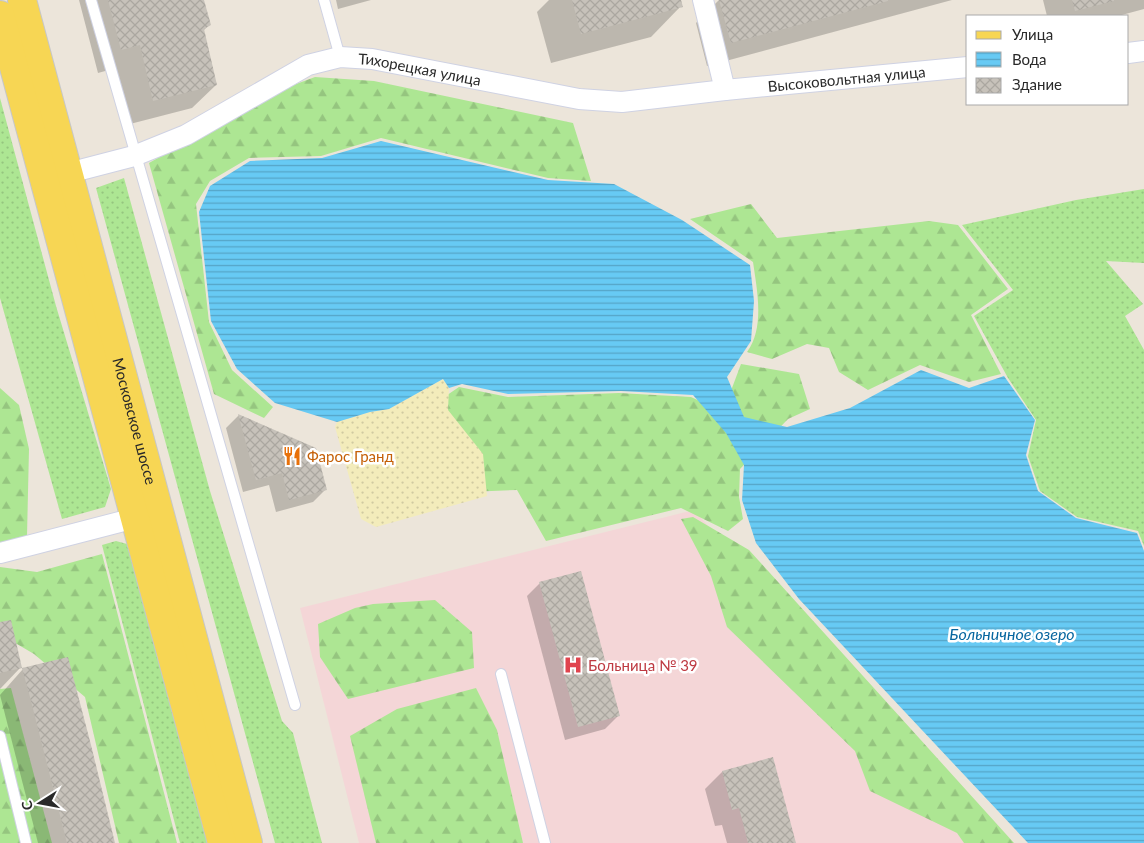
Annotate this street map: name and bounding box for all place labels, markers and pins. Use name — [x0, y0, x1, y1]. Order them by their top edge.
restaurant icon: Фарос Гранд — [281, 445, 303, 467]
place label: Фарос Гранд — [307, 447, 394, 465]
hospital icon: Больница № 39 — [562, 654, 584, 676]
place label: Больница № 39 — [588, 656, 698, 674]

